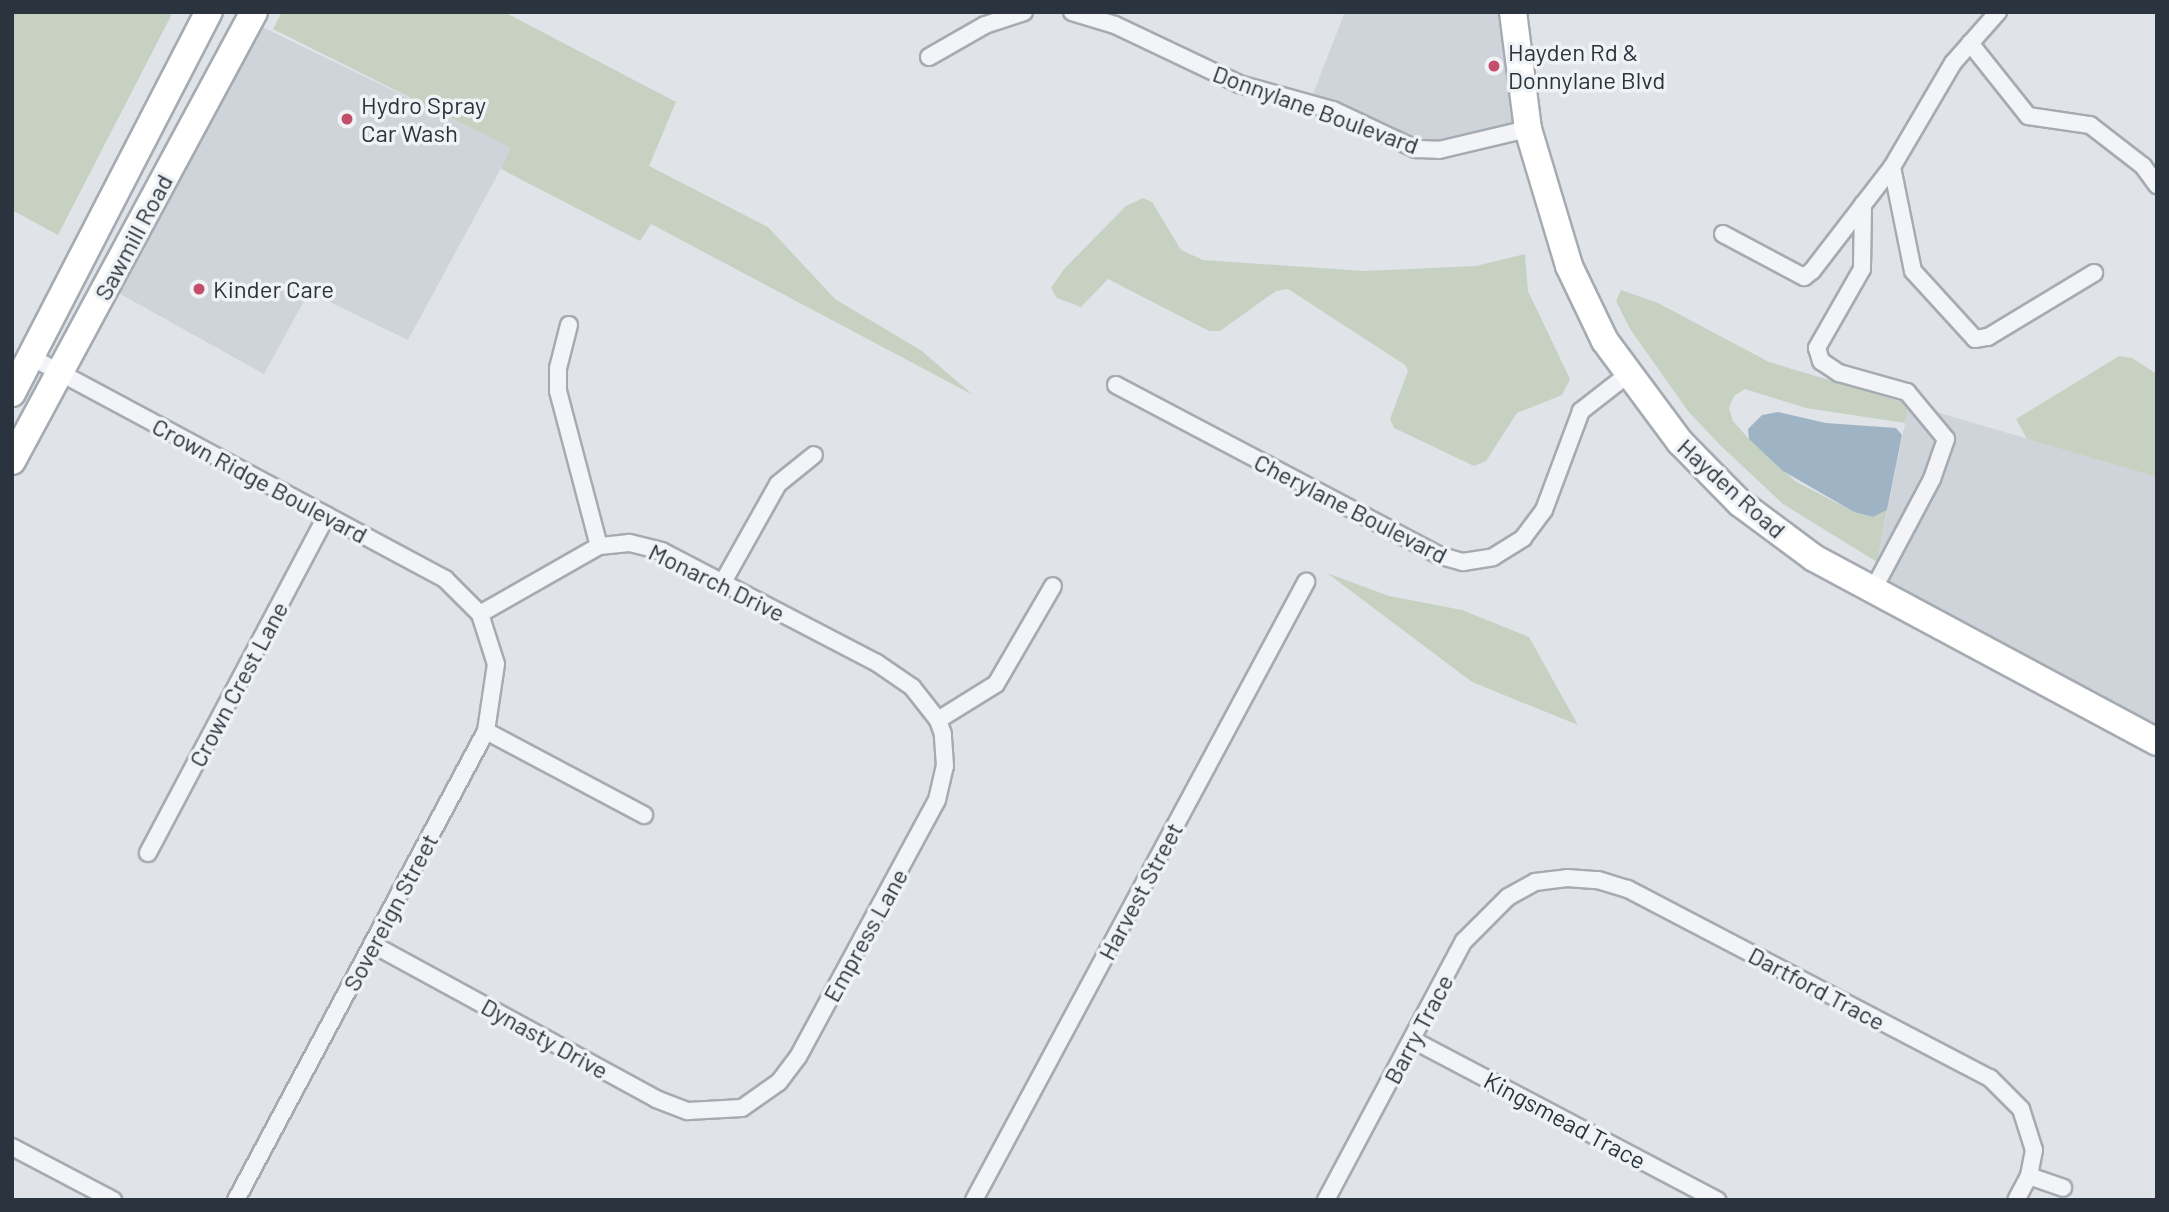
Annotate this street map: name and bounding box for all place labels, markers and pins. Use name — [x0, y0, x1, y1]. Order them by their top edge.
place label: Hayden Rd & Donnylane Blvd — [1508, 38, 1665, 94]
marker: Hayden Rd & Donnylane Blvd — [1486, 58, 1502, 74]
place label: Hydro Spray Car Wash — [361, 91, 486, 147]
marker: Hydro Spray Car Wash — [339, 111, 355, 127]
place label: Kinder Care — [213, 275, 334, 303]
marker: Kinder Care — [191, 281, 207, 297]

